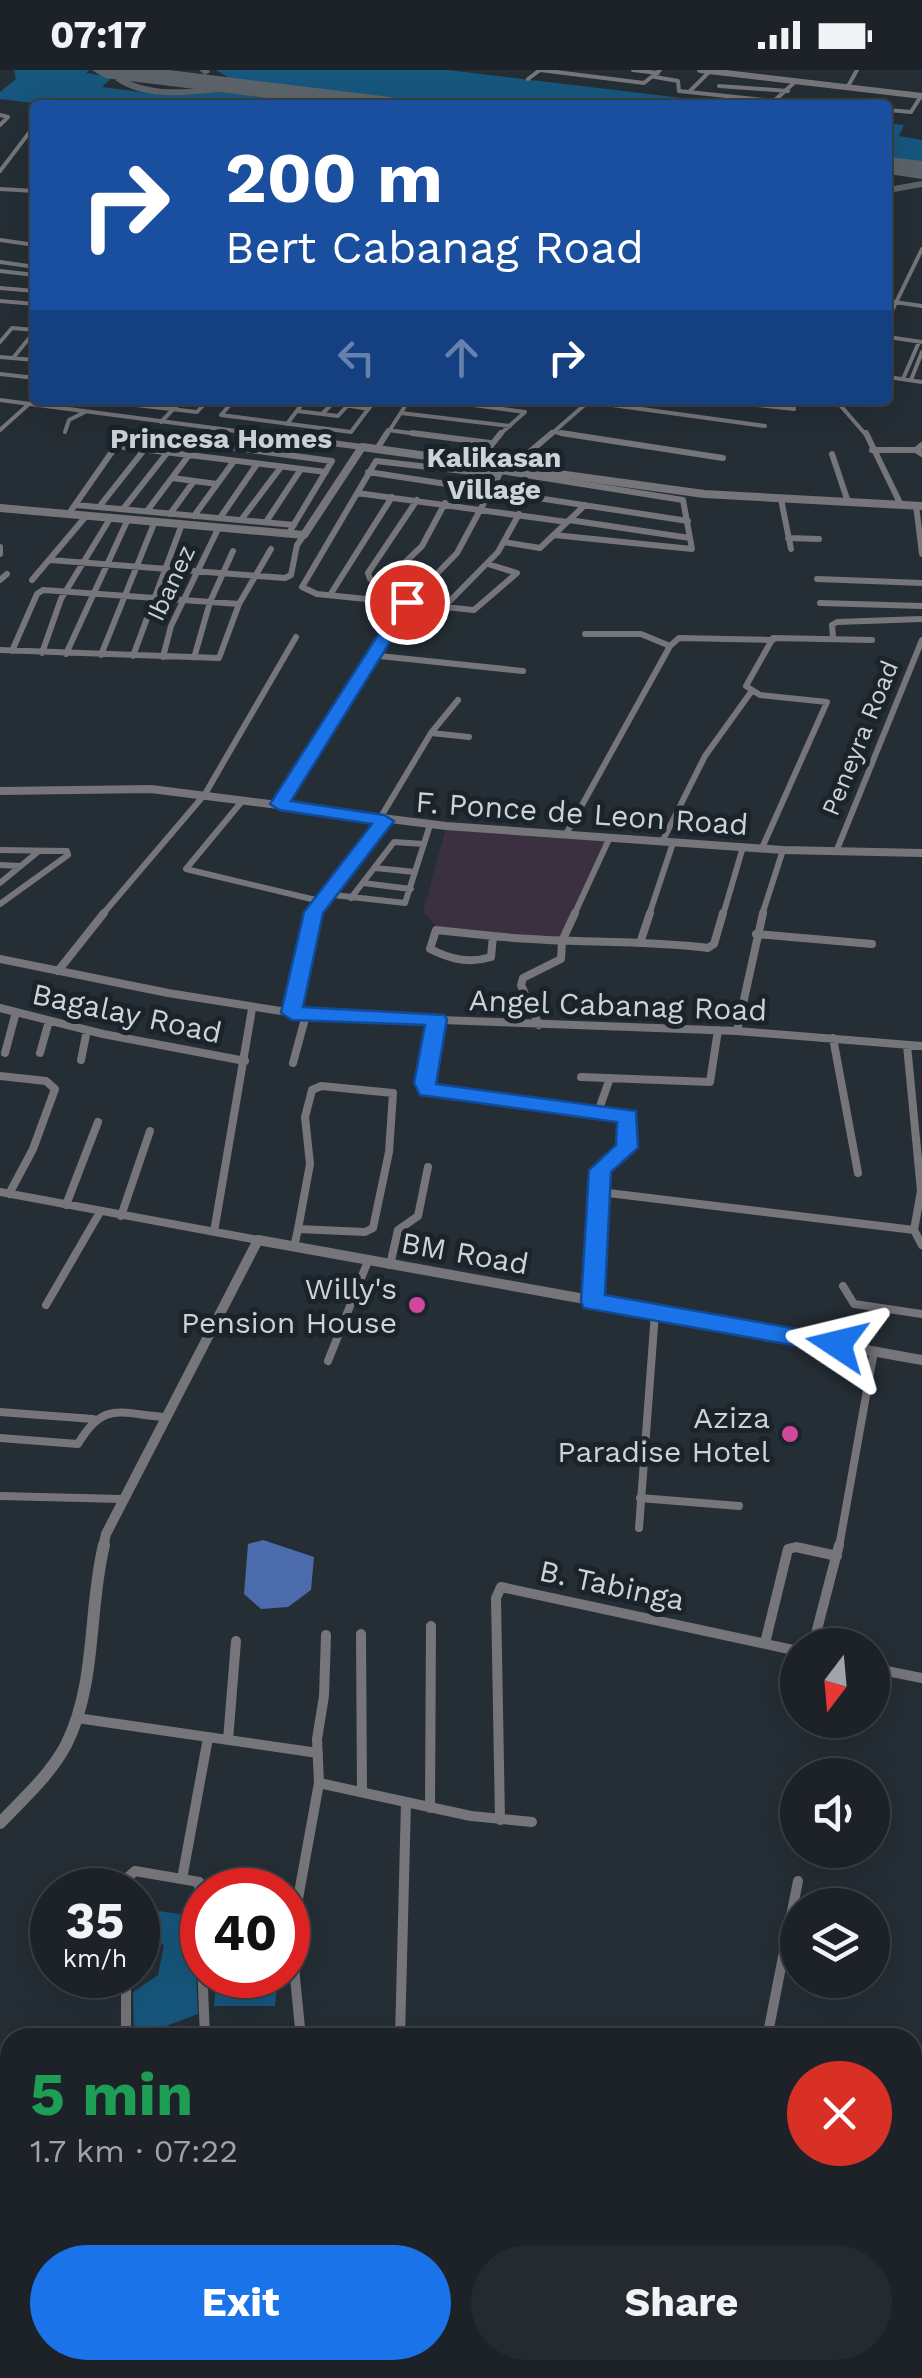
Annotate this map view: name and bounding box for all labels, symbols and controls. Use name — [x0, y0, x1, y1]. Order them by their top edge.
text: 07:17 — [50, 13, 147, 57]
text: 200 m — [225, 137, 443, 219]
icon: right — [60, 140, 190, 270]
text: Bert Cabanag Road — [225, 221, 644, 274]
icon: left — [329, 330, 384, 385]
icon: ahead — [434, 330, 489, 385]
icon: right — [539, 330, 594, 385]
district label: Princesa Homes — [110, 422, 332, 455]
district label: Kalikasan Village — [427, 441, 561, 506]
street label: Ibanez — [141, 540, 201, 626]
pin — [365, 560, 450, 645]
icon: arrive — [380, 575, 435, 630]
street label: Peneyra Road — [816, 656, 904, 820]
street label: F. Ponce de Leon Road — [415, 784, 749, 842]
street label: Bagalay Road — [29, 976, 225, 1050]
street label: Angel Cabanag Road — [468, 982, 768, 1028]
street label: BM Road — [399, 1225, 531, 1281]
place label: Willy's Pension House — [181, 1271, 397, 1340]
position arrow — [785, 1292, 889, 1396]
marker: Willy's Pension House — [406, 1294, 428, 1316]
place label: Aziza Paradise Hotel — [557, 1400, 770, 1469]
marker: Aziza Paradise Hotel — [779, 1423, 801, 1445]
street label: B. Tabinga — [536, 1553, 688, 1617]
north arrow — [780, 1628, 890, 1738]
map controls — [780, 1628, 890, 1998]
button: sound — [780, 1758, 890, 1868]
speed limit sign: 40 — [180, 1868, 310, 1998]
button: layers — [780, 1888, 890, 1998]
text: 35 — [66, 1891, 124, 1950]
text: km/h — [63, 1944, 127, 1973]
text: 5 min — [30, 2059, 193, 2130]
button: close — [787, 2061, 892, 2166]
text: 1.7 km · 07:22 — [30, 2132, 238, 2170]
button: Exit — [30, 2245, 451, 2360]
button: Share — [471, 2245, 892, 2360]

